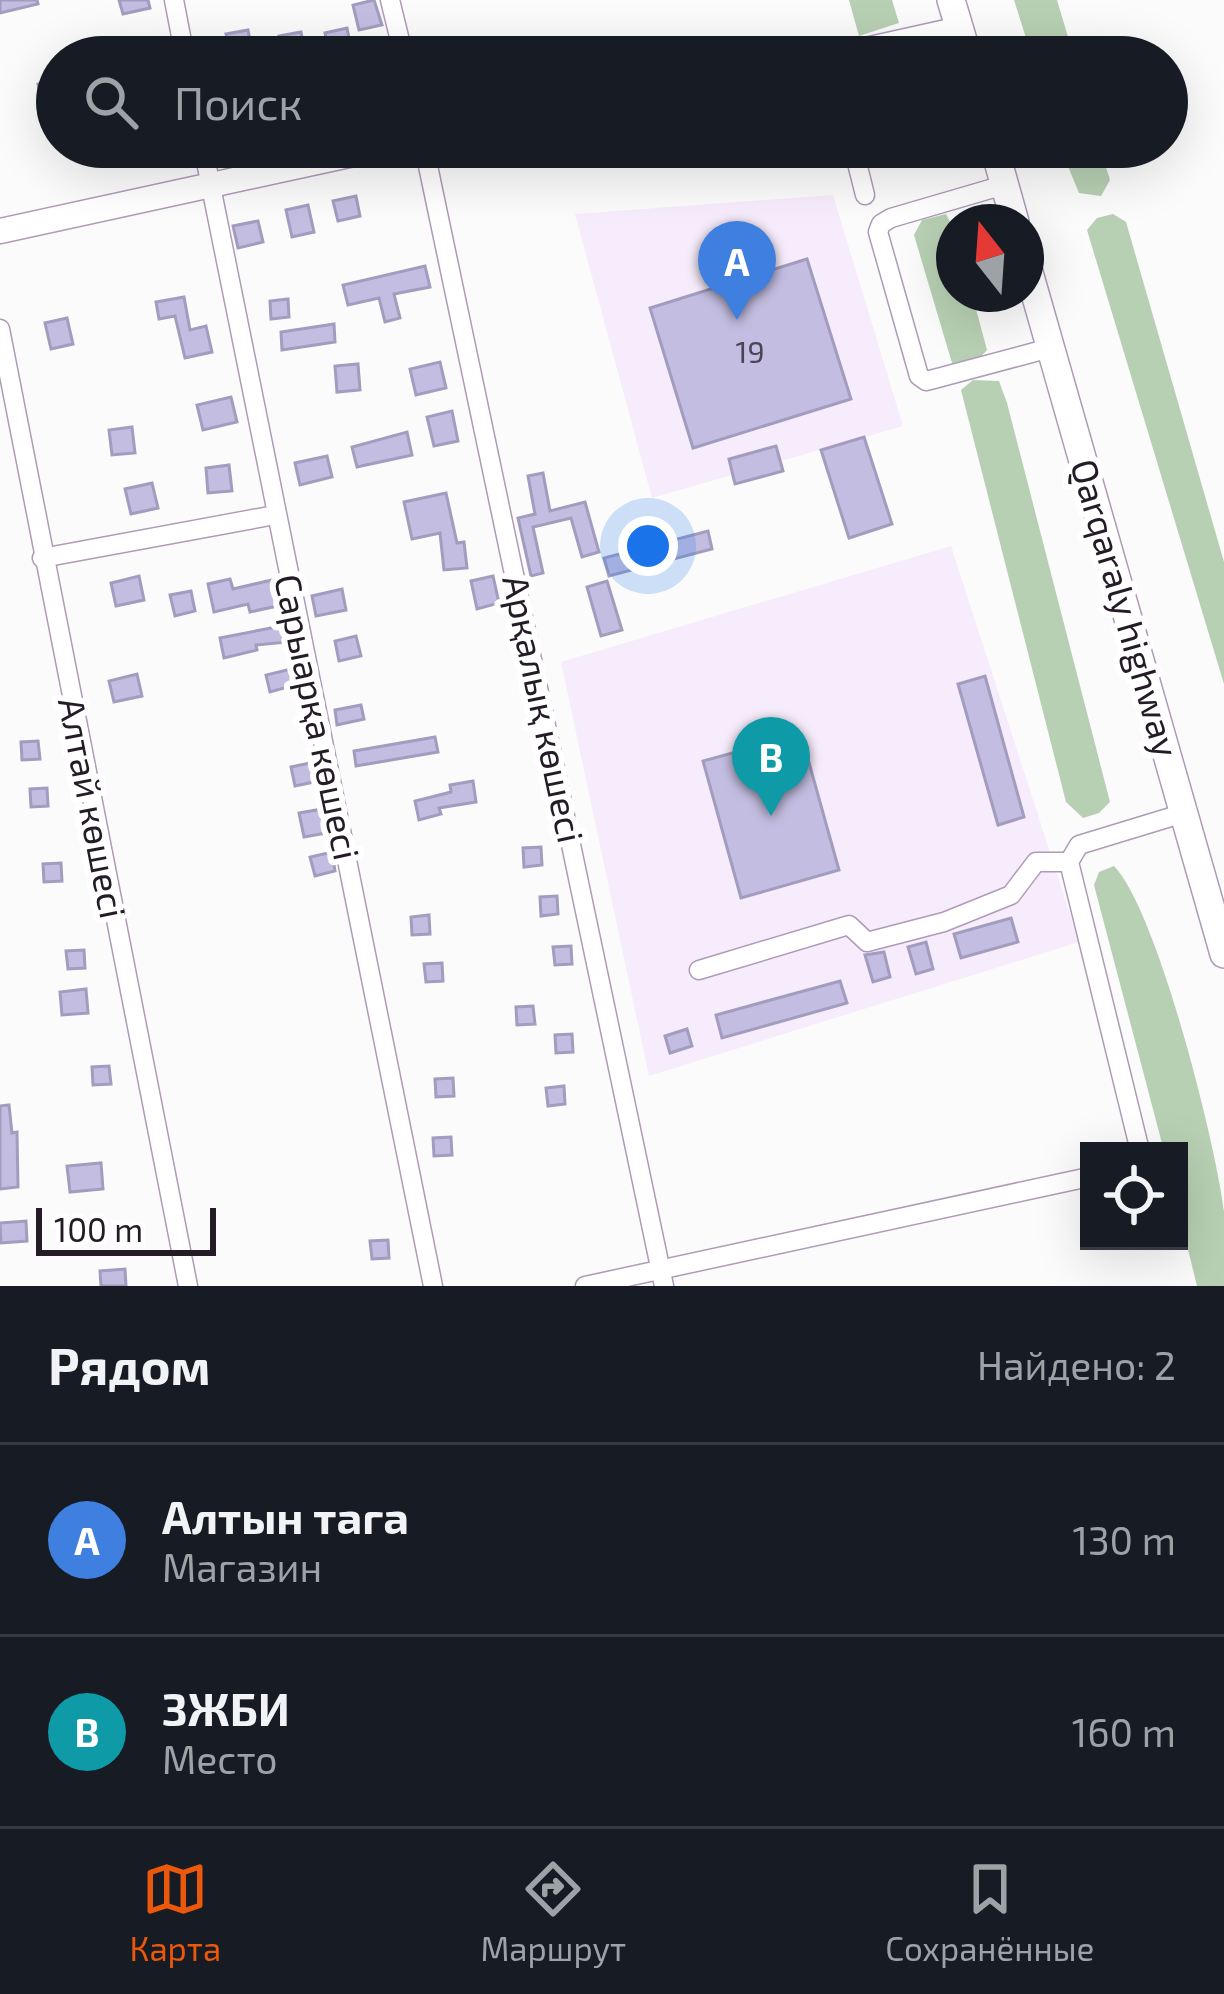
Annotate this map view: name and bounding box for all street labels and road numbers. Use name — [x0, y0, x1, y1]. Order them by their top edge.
street label: Qarqaraly highway — [1063, 454, 1190, 761]
street label: Сарыарқа көшесі — [267, 570, 370, 863]
street label: Арқалық көшесі — [495, 571, 594, 846]
street label: Алтай көшесі — [51, 694, 136, 922]

